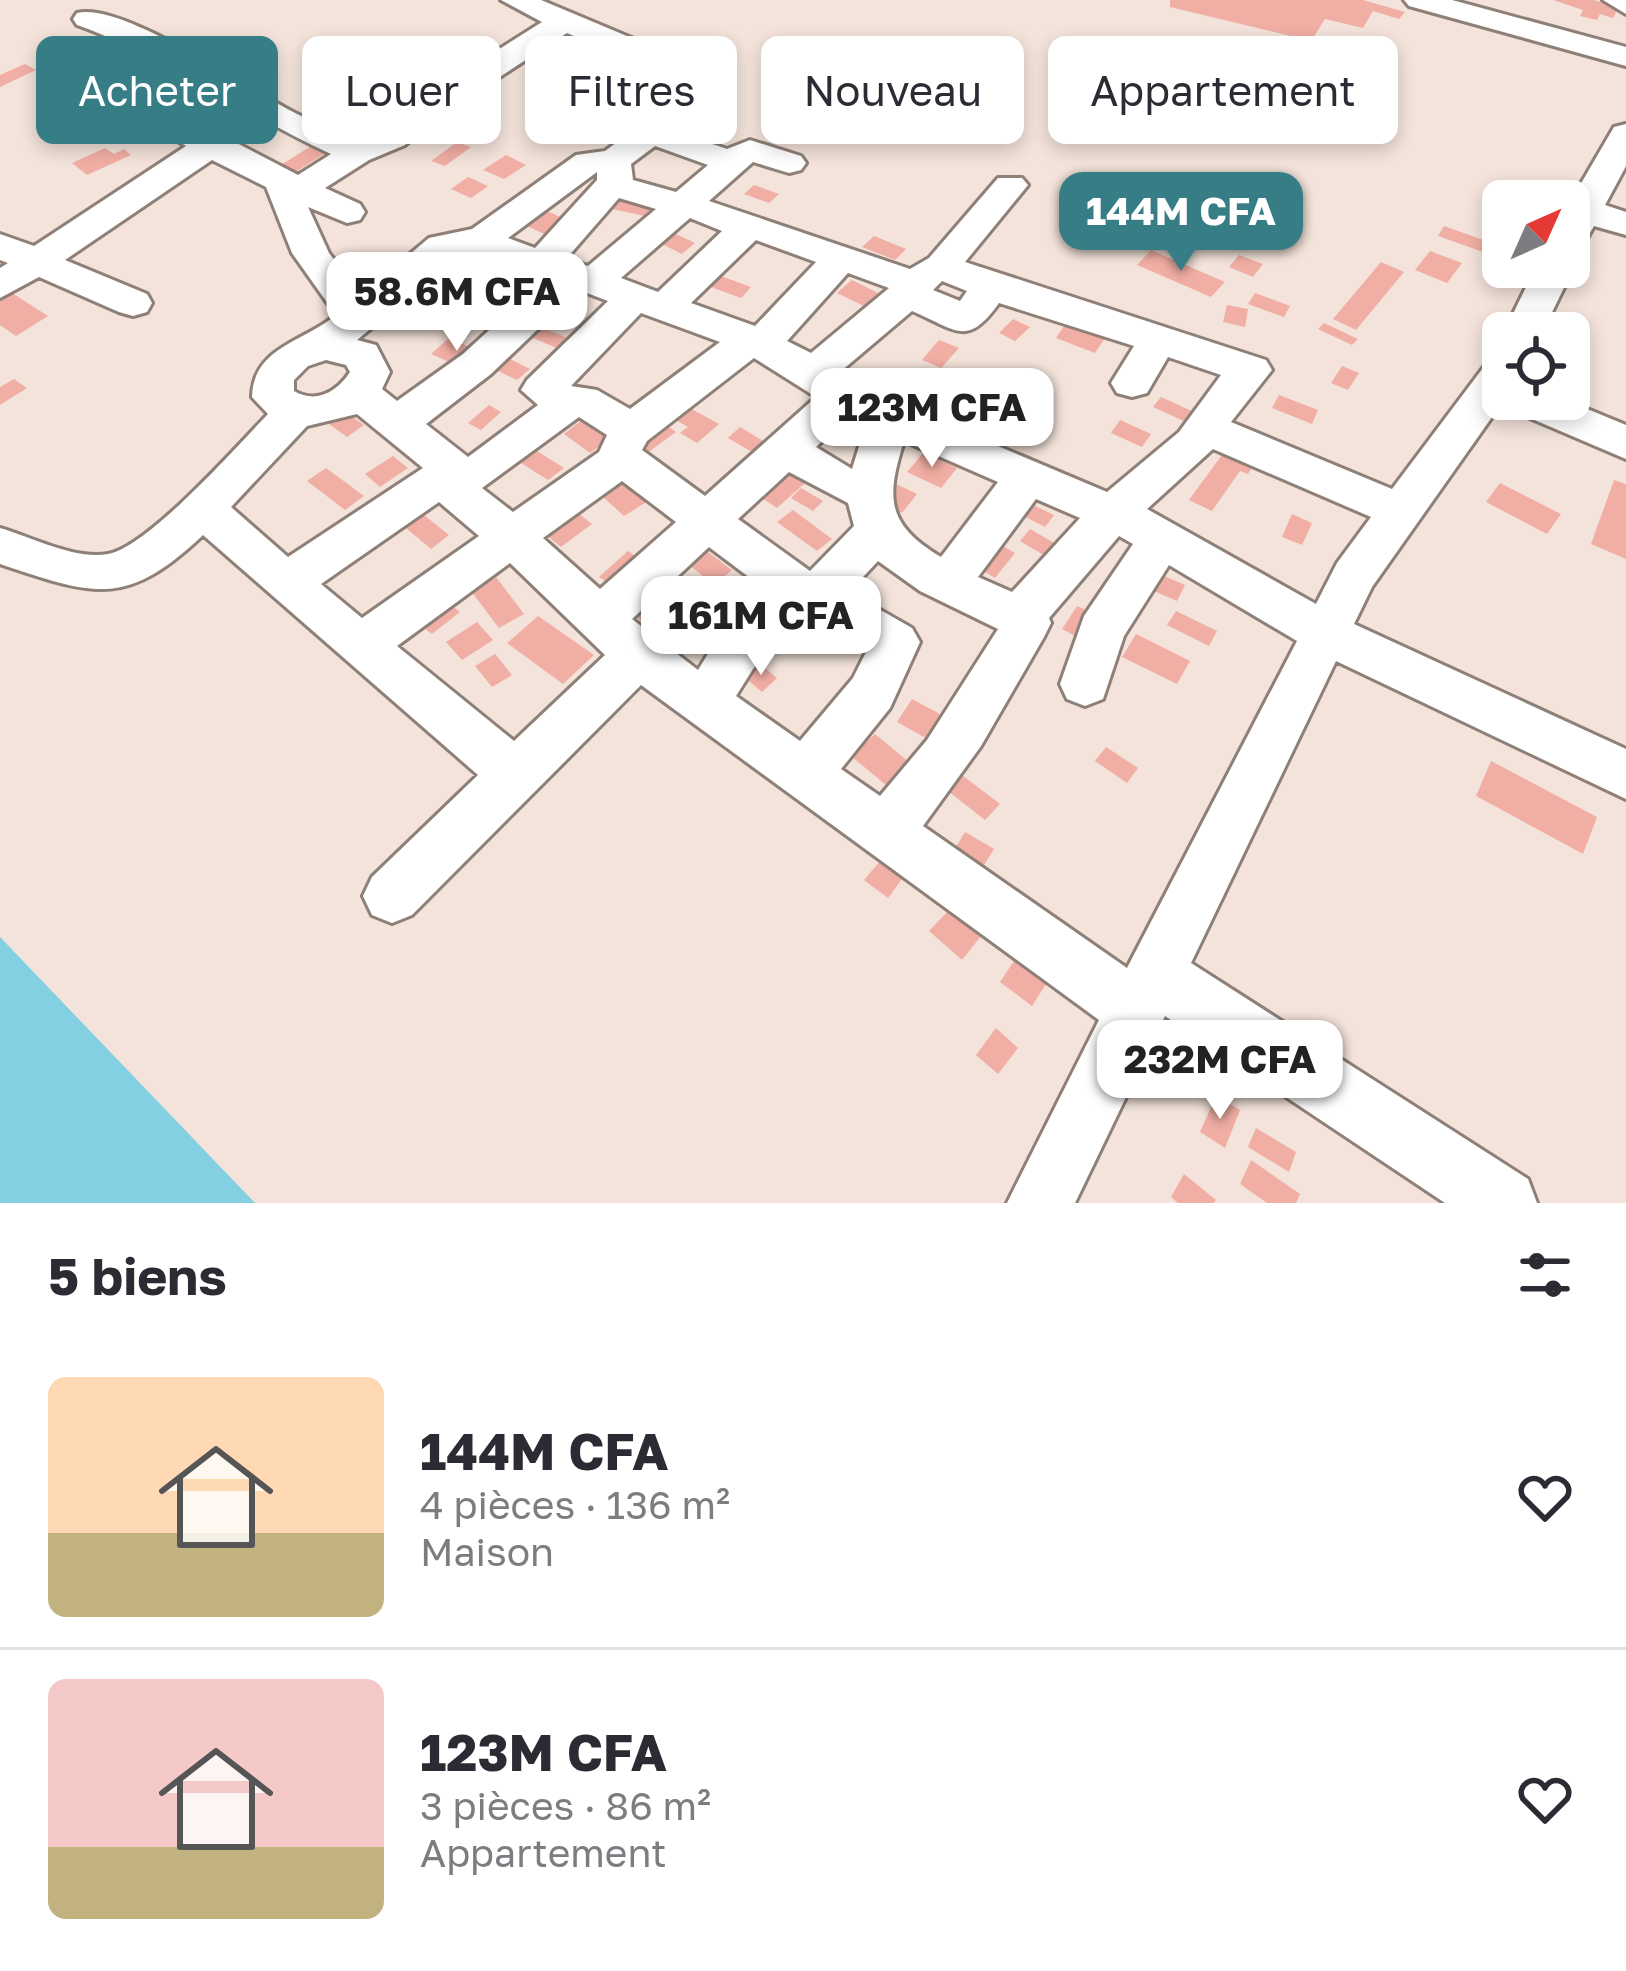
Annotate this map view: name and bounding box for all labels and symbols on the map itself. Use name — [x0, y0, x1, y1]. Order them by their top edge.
pin: 144M CFA — [1057, 172, 1305, 274]
north arrow — [1482, 180, 1590, 288]
pin: 58.6M CFA — [320, 252, 594, 354]
pin: 123M CFA — [808, 368, 1056, 470]
pin: 161M CFA — [637, 576, 885, 678]
pin: 232M CFA — [1096, 1020, 1344, 1122]

